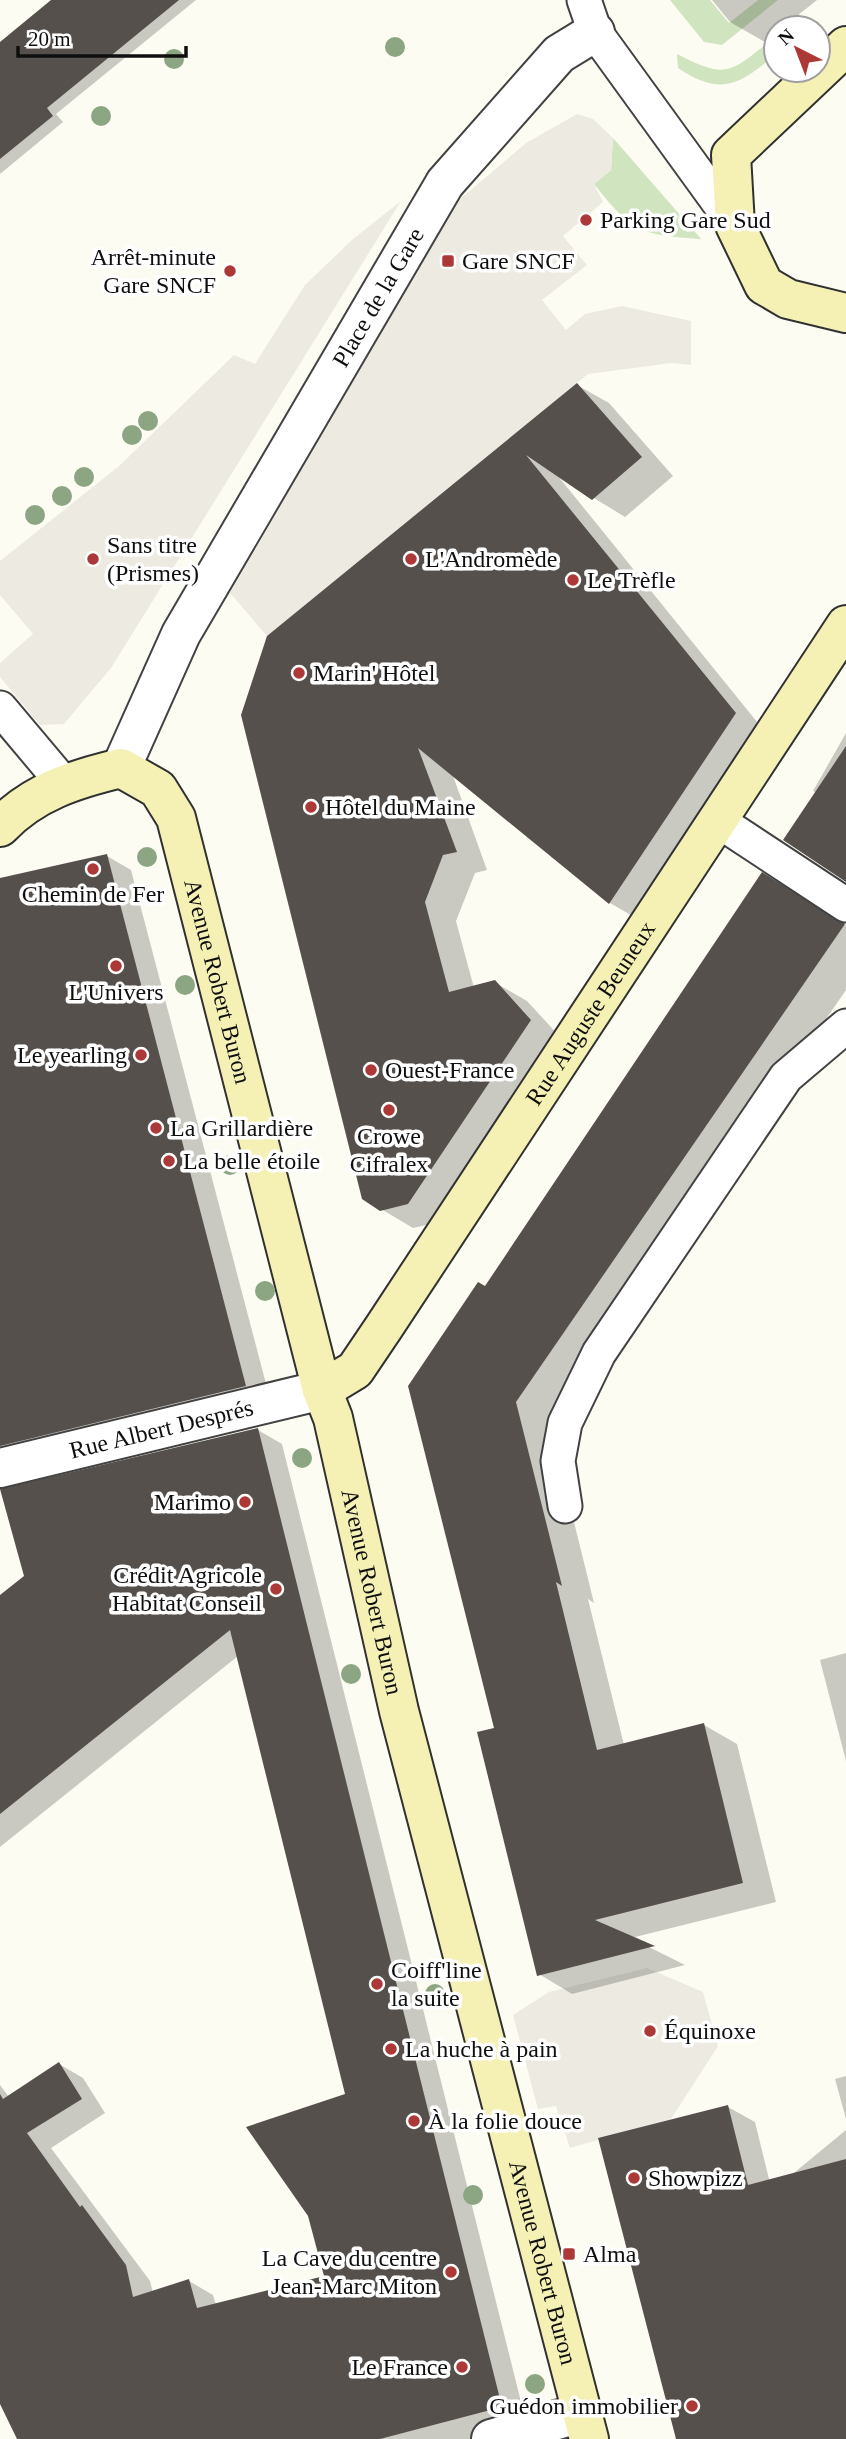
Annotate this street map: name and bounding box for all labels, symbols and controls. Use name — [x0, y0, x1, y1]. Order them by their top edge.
scale bar — [18, 14, 186, 58]
north arrow — [762, 14, 832, 84]
text: N — [774, 24, 798, 49]
text: 20 m — [28, 27, 71, 51]
place label: Parking Gare Sud — [600, 207, 771, 233]
marker: Parking Gare Sud — [578, 212, 594, 228]
street label: Place de la Gare — [327, 223, 429, 371]
place label: Arrêt-minute Gare SNCF — [91, 244, 216, 298]
place label: Gare SNCF — [462, 248, 575, 274]
marker: Gare SNCF — [440, 253, 456, 269]
marker: Arrêt-minute Gare SNCF — [222, 263, 238, 279]
place label: Sans titre (Prismes) — [107, 532, 199, 586]
place label: L'Andromède — [425, 546, 557, 572]
marker: Sans titre (Prismes) — [85, 551, 101, 567]
marker: L'Andromède — [403, 551, 419, 567]
place label: Le Trèfle — [587, 567, 676, 593]
marker: Le Trèfle — [565, 572, 581, 588]
place label: Marin' Hôtel — [313, 660, 436, 686]
marker: Marin' Hôtel — [291, 665, 307, 681]
place label: Hôtel du Maine — [325, 794, 476, 820]
marker: Hôtel du Maine — [303, 799, 319, 815]
marker: Chemin de Fer — [85, 861, 101, 877]
street label: Avenue Robert Buron — [179, 876, 256, 1086]
place label: Chemin de Fer — [22, 881, 164, 907]
street label: Rue Auguste Beuneux — [521, 916, 660, 1110]
marker: L'Univers — [108, 958, 124, 974]
place label: L'Univers — [69, 979, 163, 1005]
place label: Le yearling — [17, 1042, 127, 1068]
marker: Le yearling — [133, 1047, 149, 1063]
place label: Ouest-France — [385, 1057, 514, 1083]
marker: Ouest-France — [363, 1062, 379, 1078]
marker: Crowe Cifralex — [381, 1102, 397, 1118]
place label: La Grillardière — [170, 1115, 313, 1141]
marker: La Grillardière — [148, 1120, 164, 1136]
place label: Crowe Cifralex — [350, 1123, 428, 1177]
place label: La belle étoile — [183, 1148, 320, 1174]
marker: La belle étoile — [161, 1153, 177, 1169]
street label: Rue Albert Després — [67, 1394, 256, 1464]
street label: Avenue Robert Buron — [336, 1486, 408, 1697]
place label: Marimo — [154, 1489, 231, 1515]
marker: Marimo — [237, 1494, 253, 1510]
place label: Crédit Agricole Habitat Conseil — [112, 1562, 262, 1616]
marker: Crédit Agricole Habitat Conseil — [268, 1581, 284, 1597]
place label: Coiff'line la suite — [391, 1957, 482, 2011]
marker: Coiff'line la suite — [369, 1976, 385, 1992]
place label: Équinoxe — [664, 2018, 756, 2044]
marker: Équinoxe — [642, 2023, 658, 2039]
place label: La huche à pain — [405, 2036, 558, 2062]
marker: La huche à pain — [383, 2041, 399, 2057]
place label: À la folie douce — [428, 2108, 582, 2134]
marker: À la folie douce — [406, 2113, 422, 2129]
street label: Avenue Robert Buron — [504, 2157, 582, 2367]
place label: Showpizz — [648, 2165, 743, 2191]
marker: Showpizz — [626, 2170, 642, 2186]
place label: Alma — [583, 2241, 637, 2267]
place label: La Cave du centre Jean-Marc Miton — [262, 2245, 437, 2299]
marker: Alma — [561, 2246, 577, 2262]
marker: La Cave du centre Jean-Marc Miton — [443, 2264, 459, 2280]
place label: Le France — [351, 2354, 448, 2380]
marker: Le France — [454, 2359, 470, 2375]
place label: Guédon immobilier — [489, 2393, 678, 2419]
marker: Guédon immobilier — [684, 2398, 700, 2414]

